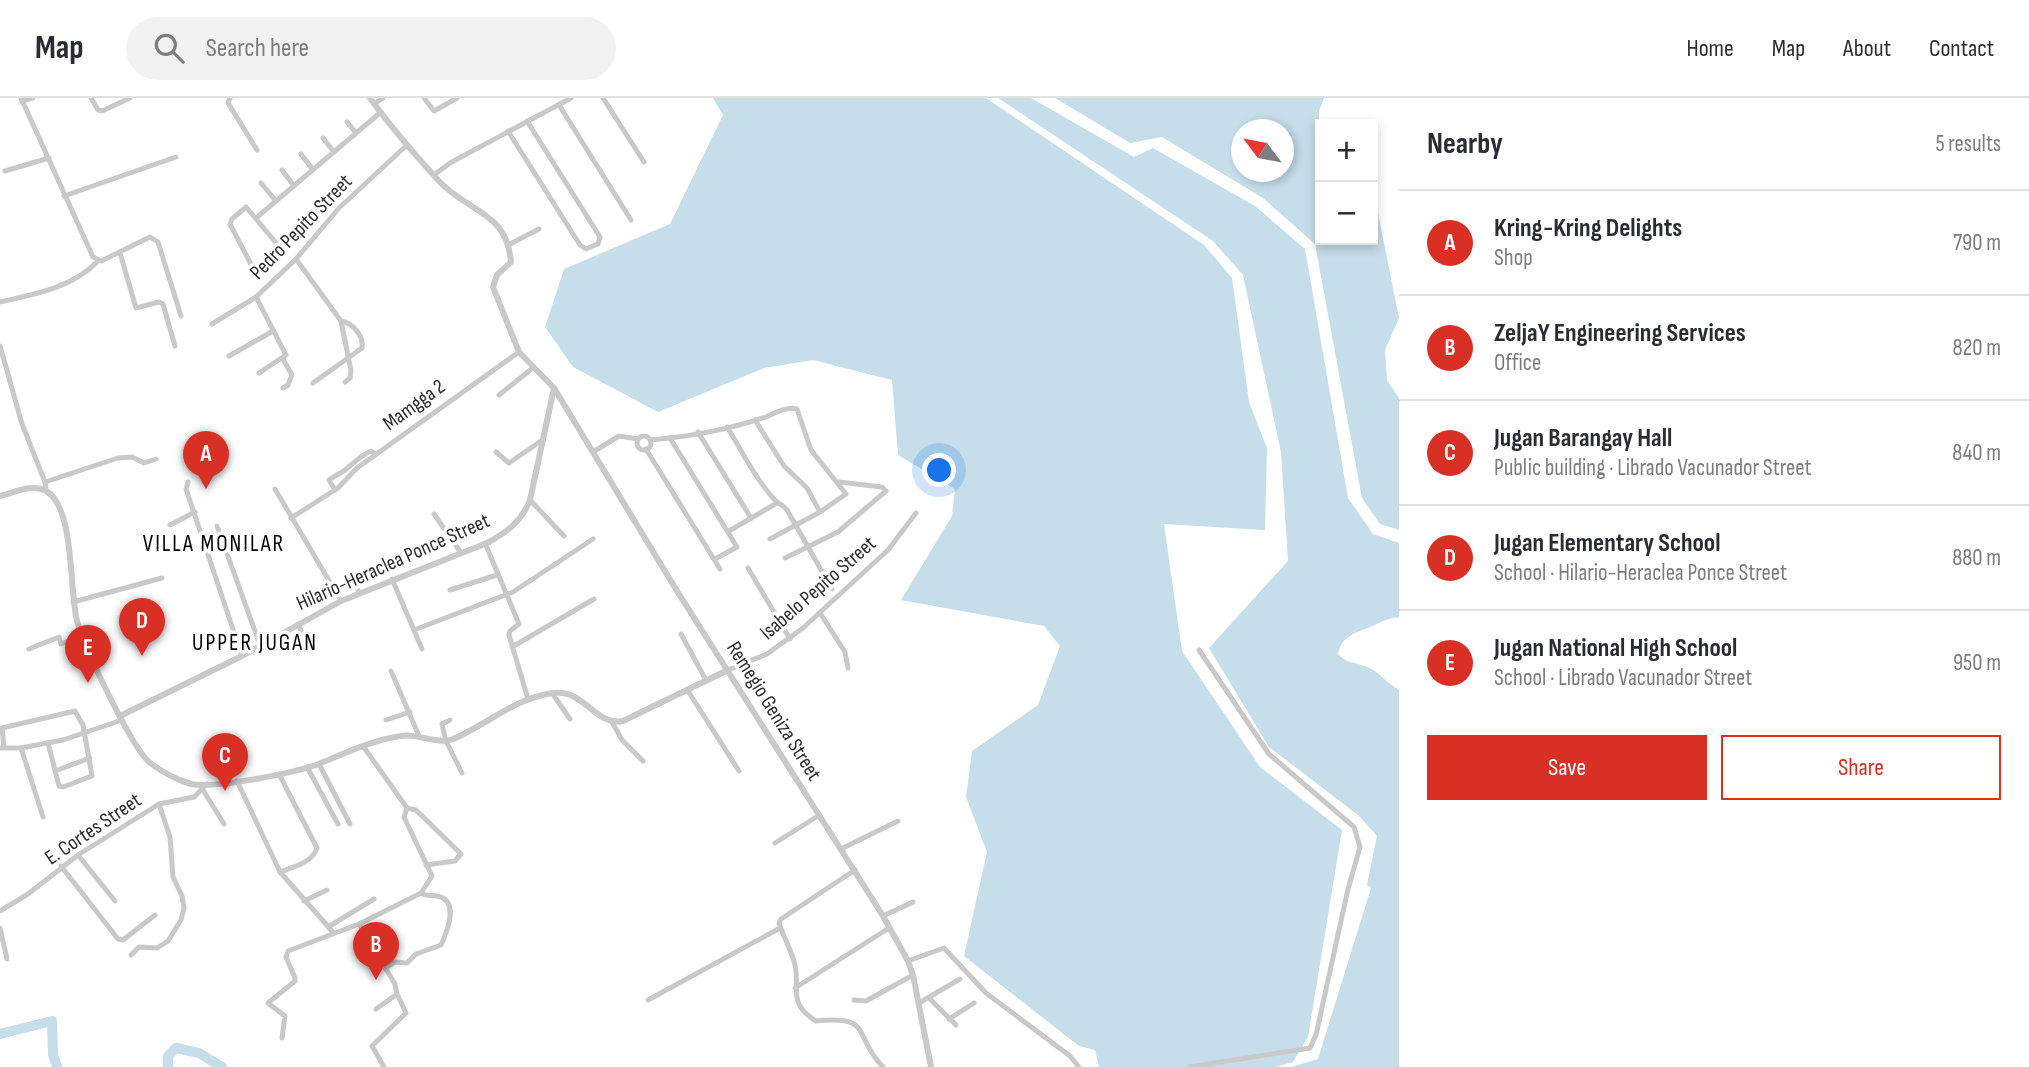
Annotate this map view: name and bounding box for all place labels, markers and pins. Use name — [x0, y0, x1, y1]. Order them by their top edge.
pin: A — [183, 431, 229, 489]
pin: D — [119, 598, 165, 656]
pin: E — [65, 625, 111, 683]
pin: C — [202, 733, 248, 791]
pin: B — [353, 922, 399, 980]

